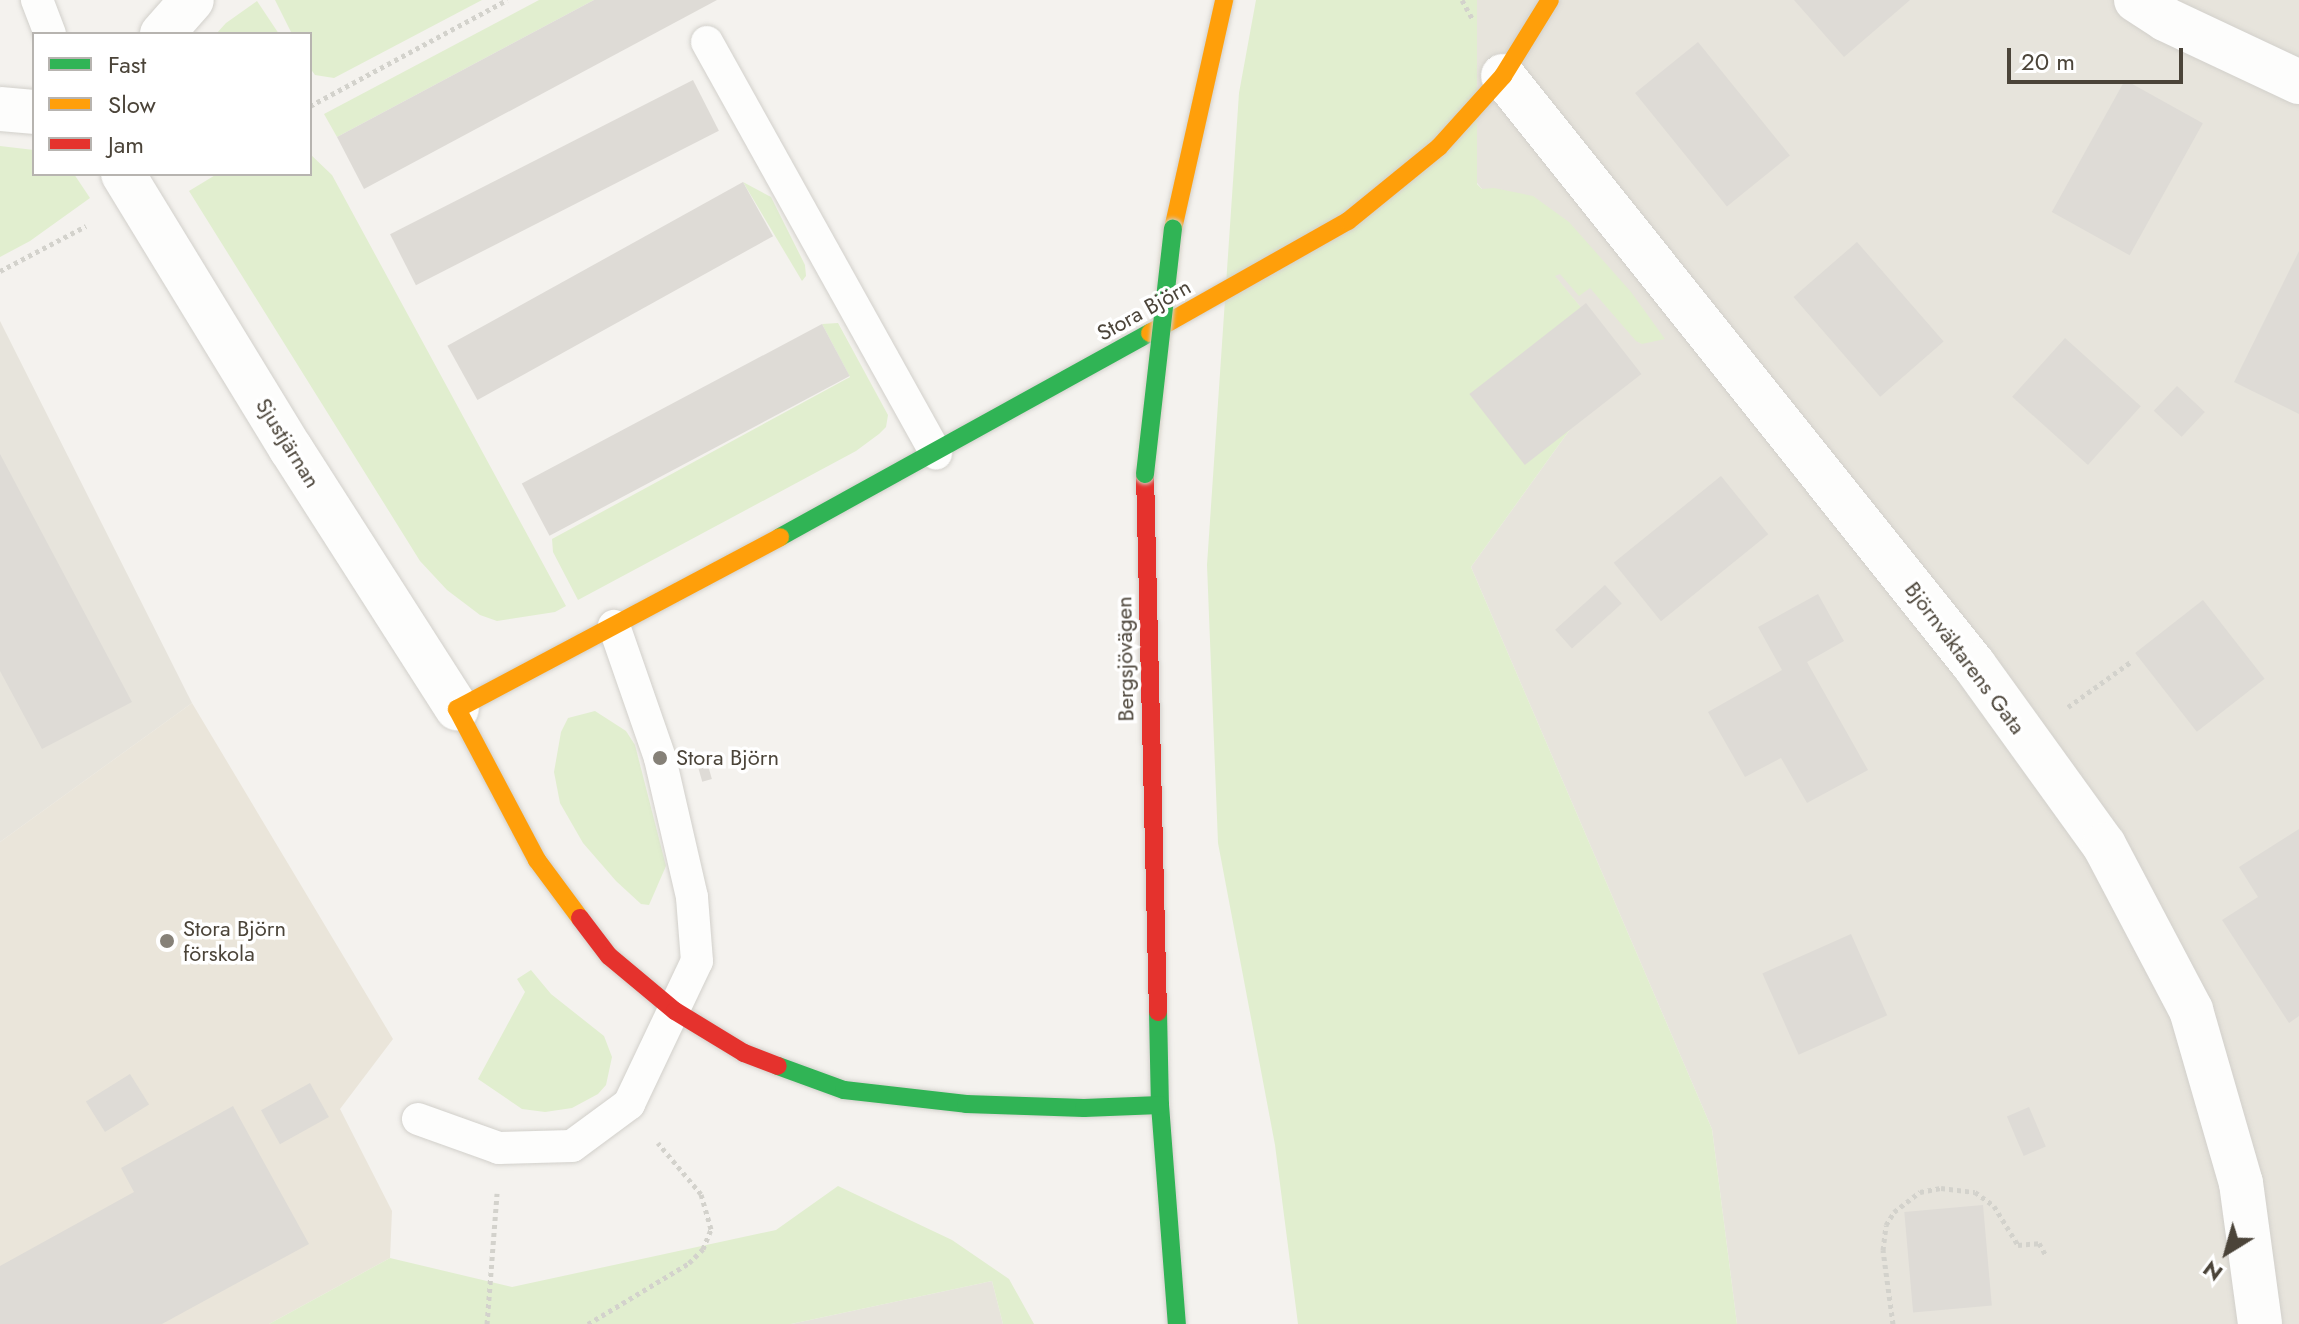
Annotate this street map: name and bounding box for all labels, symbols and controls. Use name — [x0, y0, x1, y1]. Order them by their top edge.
legend — [32, 32, 312, 176]
scale bar — [2011, 32, 2187, 82]
text: 20 m — [2021, 44, 2075, 79]
text: Fast — [108, 47, 146, 82]
text: Slow — [108, 87, 156, 122]
text: Jam — [108, 127, 144, 162]
street label: Stora Björn — [1093, 273, 1195, 347]
street label: Sjustjärnan — [250, 393, 326, 493]
street label: Björnväktarens Gata — [1899, 577, 2031, 739]
street label: Bergsjövägen — [1111, 596, 1139, 722]
place label: Stora Björn — [676, 745, 779, 771]
marker: Stora Björn — [651, 749, 669, 767]
place label: Stora Björn förskola — [183, 915, 286, 966]
marker: Stora Björn förskola — [158, 932, 176, 950]
north arrow — [2187, 1212, 2267, 1292]
text: N — [2196, 1253, 2229, 1289]

